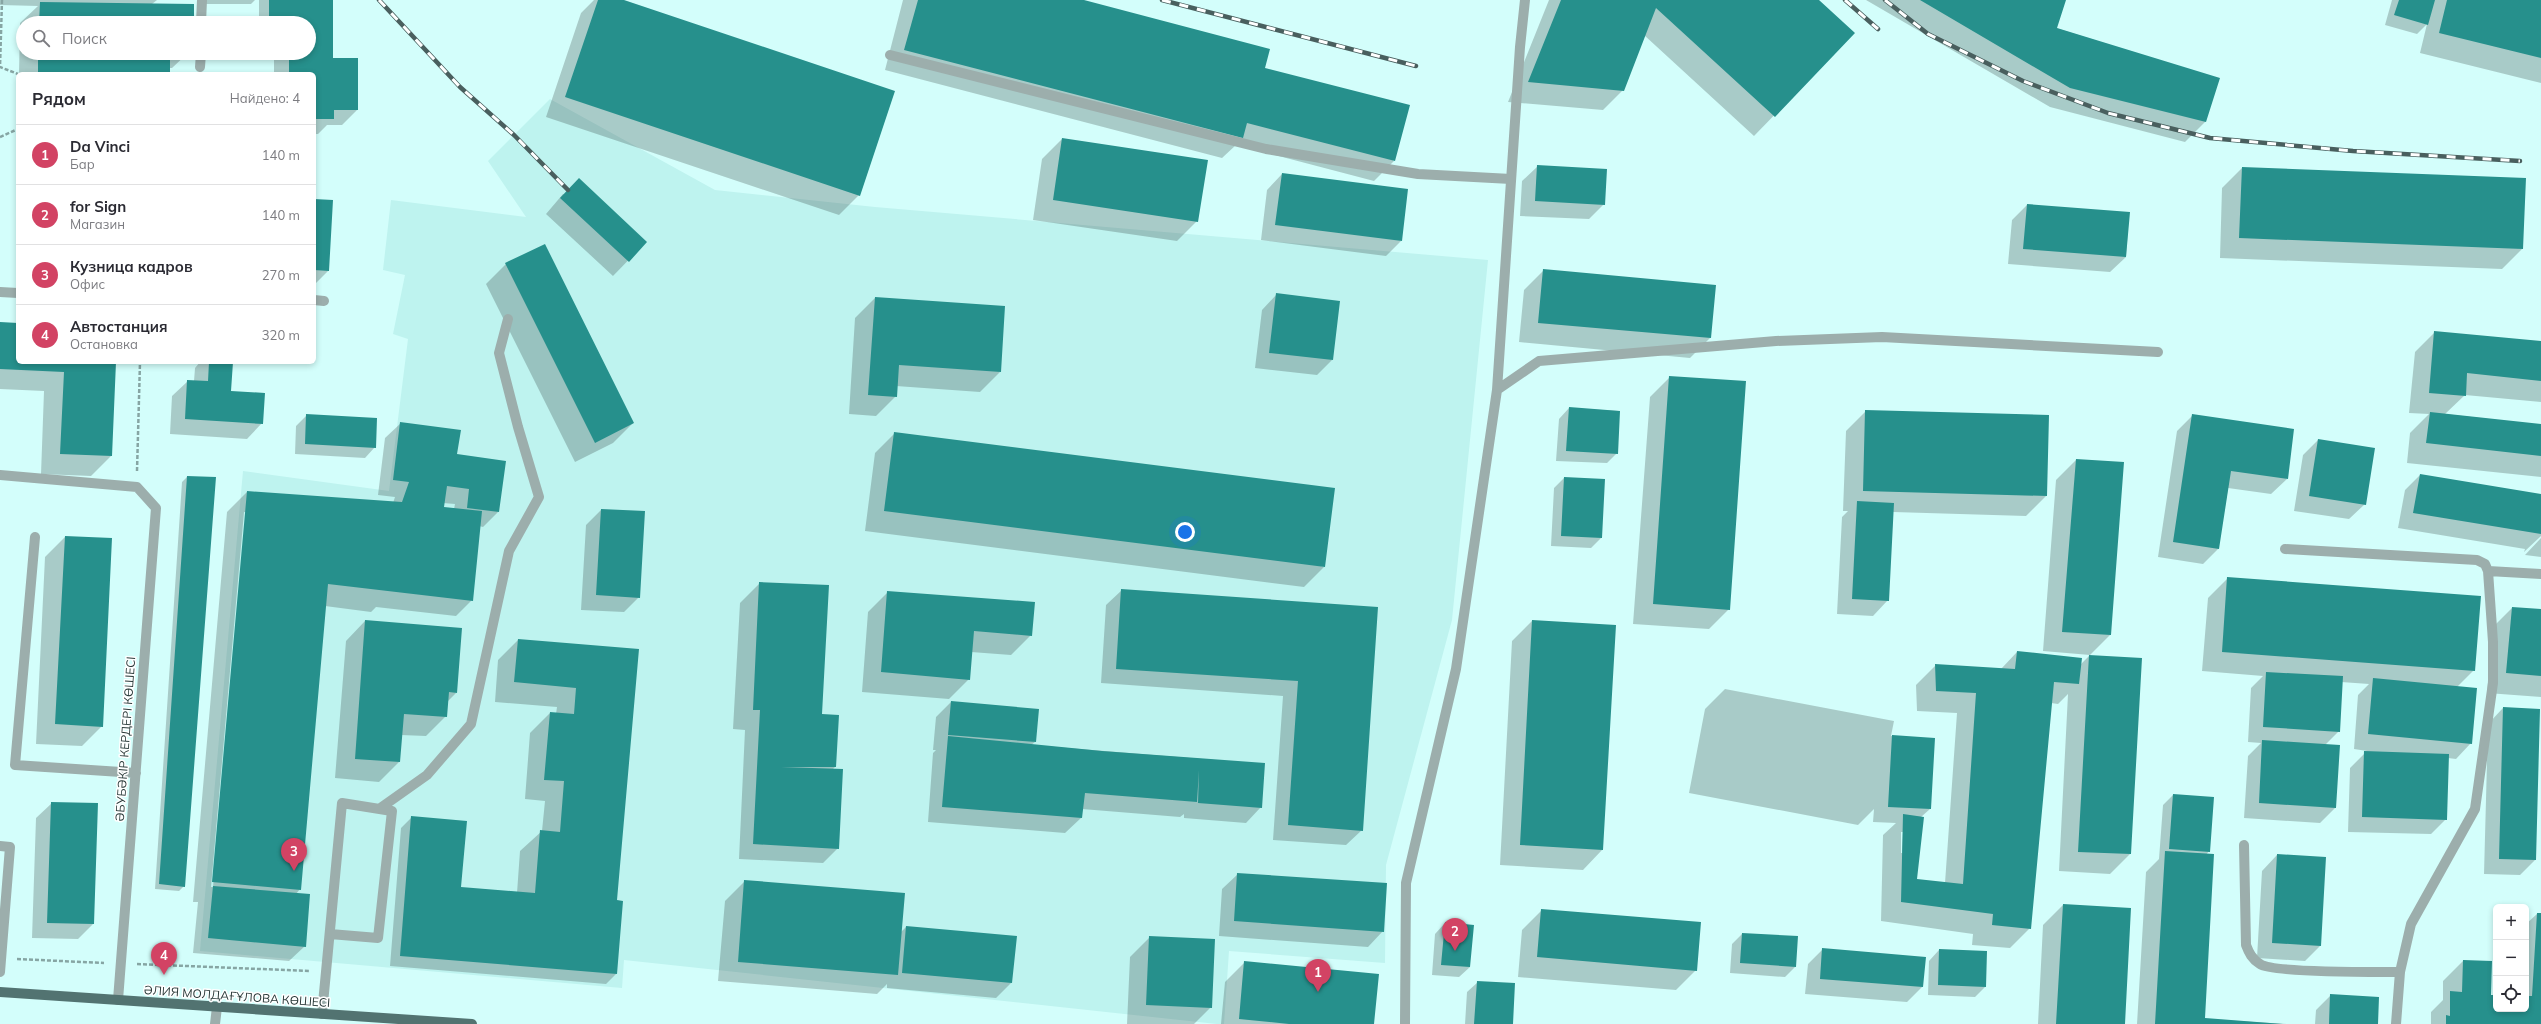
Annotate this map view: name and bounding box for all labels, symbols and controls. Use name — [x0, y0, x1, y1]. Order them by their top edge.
search box — [16, 16, 316, 60]
icon: search — [30, 27, 52, 49]
text: Поиск — [62, 29, 107, 48]
text: Рядом — [32, 88, 86, 109]
text: Найдено: 4 — [230, 90, 300, 106]
text: Da Vinci — [70, 137, 130, 156]
text: 1 — [41, 147, 49, 163]
text: 140 m — [262, 147, 300, 163]
text: Бар — [70, 156, 95, 172]
text: for Sign — [70, 197, 126, 216]
text: 2 — [41, 207, 49, 223]
text: 140 m — [262, 207, 300, 223]
text: Магазин — [70, 216, 125, 232]
text: Кузница кадров — [70, 257, 193, 276]
text: 3 — [41, 267, 49, 283]
text: 270 m — [262, 267, 300, 283]
text: Офис — [70, 276, 105, 292]
text: Автостанция — [70, 317, 167, 336]
text: 4 — [41, 327, 49, 343]
text: 320 m — [262, 327, 300, 343]
text: Остановка — [70, 336, 138, 352]
your location — [1175, 522, 1195, 542]
street label: ӘБУБӘКІР КЕРДЕРІ КӨШЕСІ — [112, 656, 138, 822]
pin: 3 — [281, 838, 307, 871]
map controls — [2493, 904, 2529, 1012]
button: + — [2493, 904, 2529, 940]
pin: 2 — [1442, 918, 1468, 951]
button: − — [2493, 940, 2529, 976]
pin: 4 — [151, 942, 177, 975]
pin: 1 — [1305, 959, 1331, 992]
button: locate — [2493, 976, 2529, 1012]
street label: ӘЛИЯ МОЛДАҒҰЛОВА КӨШЕСІ — [143, 982, 331, 1010]

